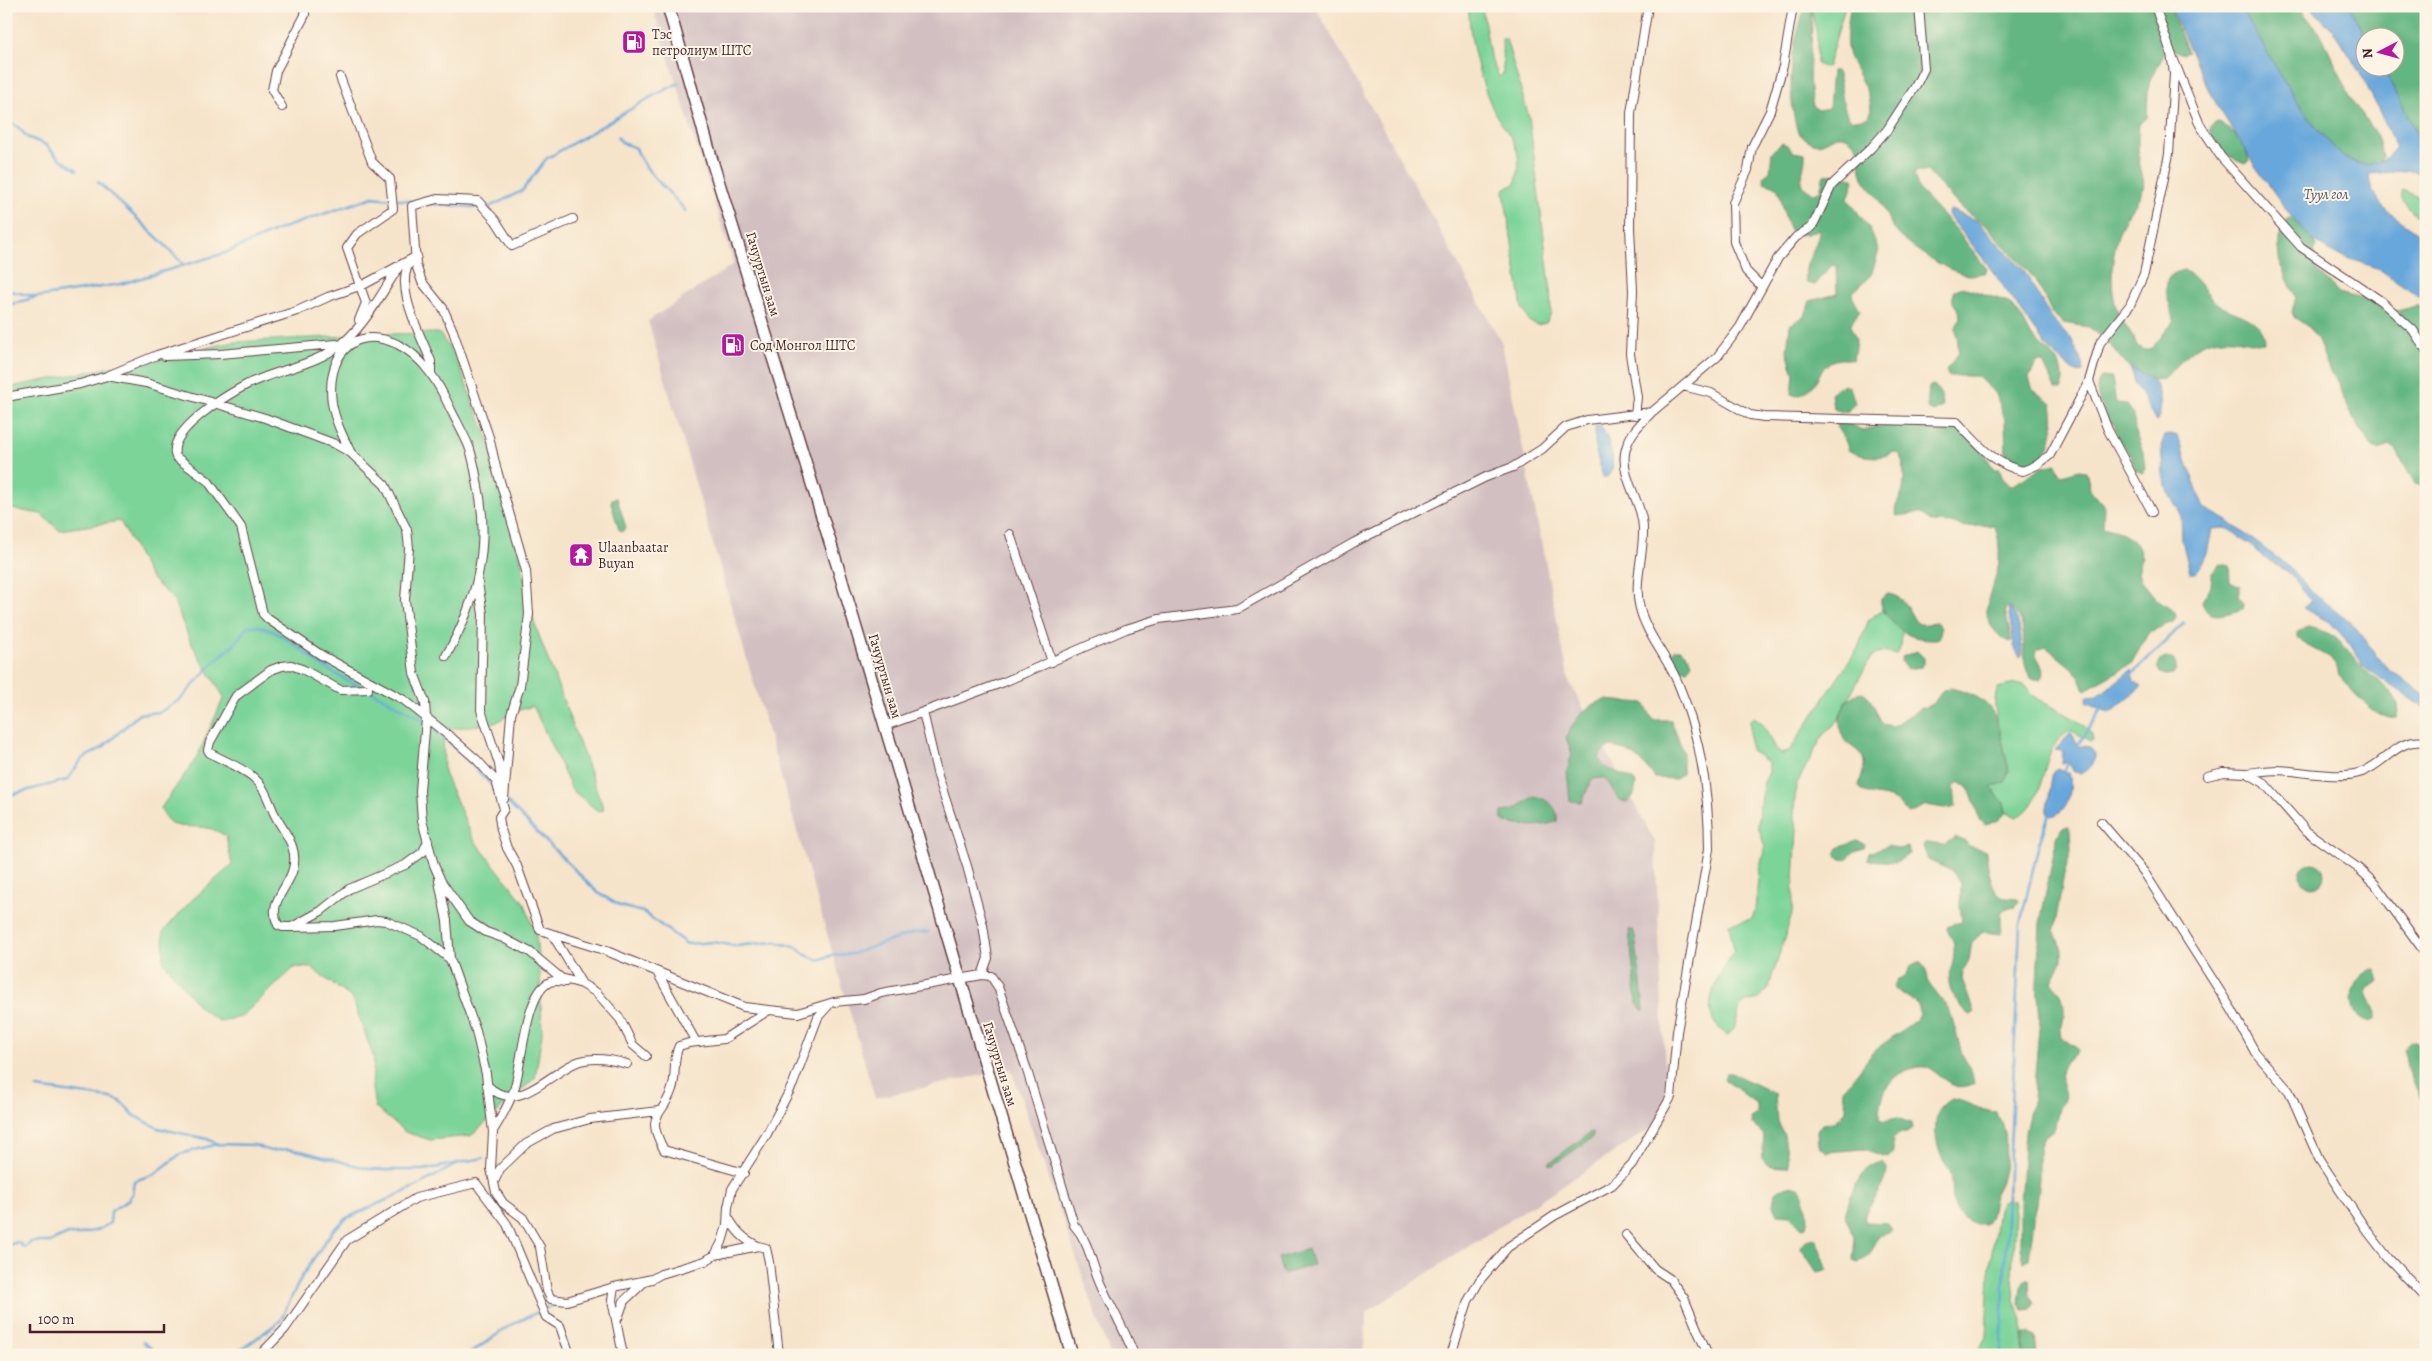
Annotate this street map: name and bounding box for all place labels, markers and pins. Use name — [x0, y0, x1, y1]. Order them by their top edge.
place label: Тэс петролиум ШТС — [652, 25, 752, 60]
fuel station icon: Тэс петролиум ШТС — [621, 29, 647, 55]
fuel station icon: Сод Монгол ШТС — [720, 332, 746, 358]
place label: Сод Монгол ШТС — [750, 336, 856, 355]
place label: Ulaanbaatar Buyan — [598, 538, 669, 573]
temple icon: Ulaanbaatar Buyan — [568, 542, 594, 568]

